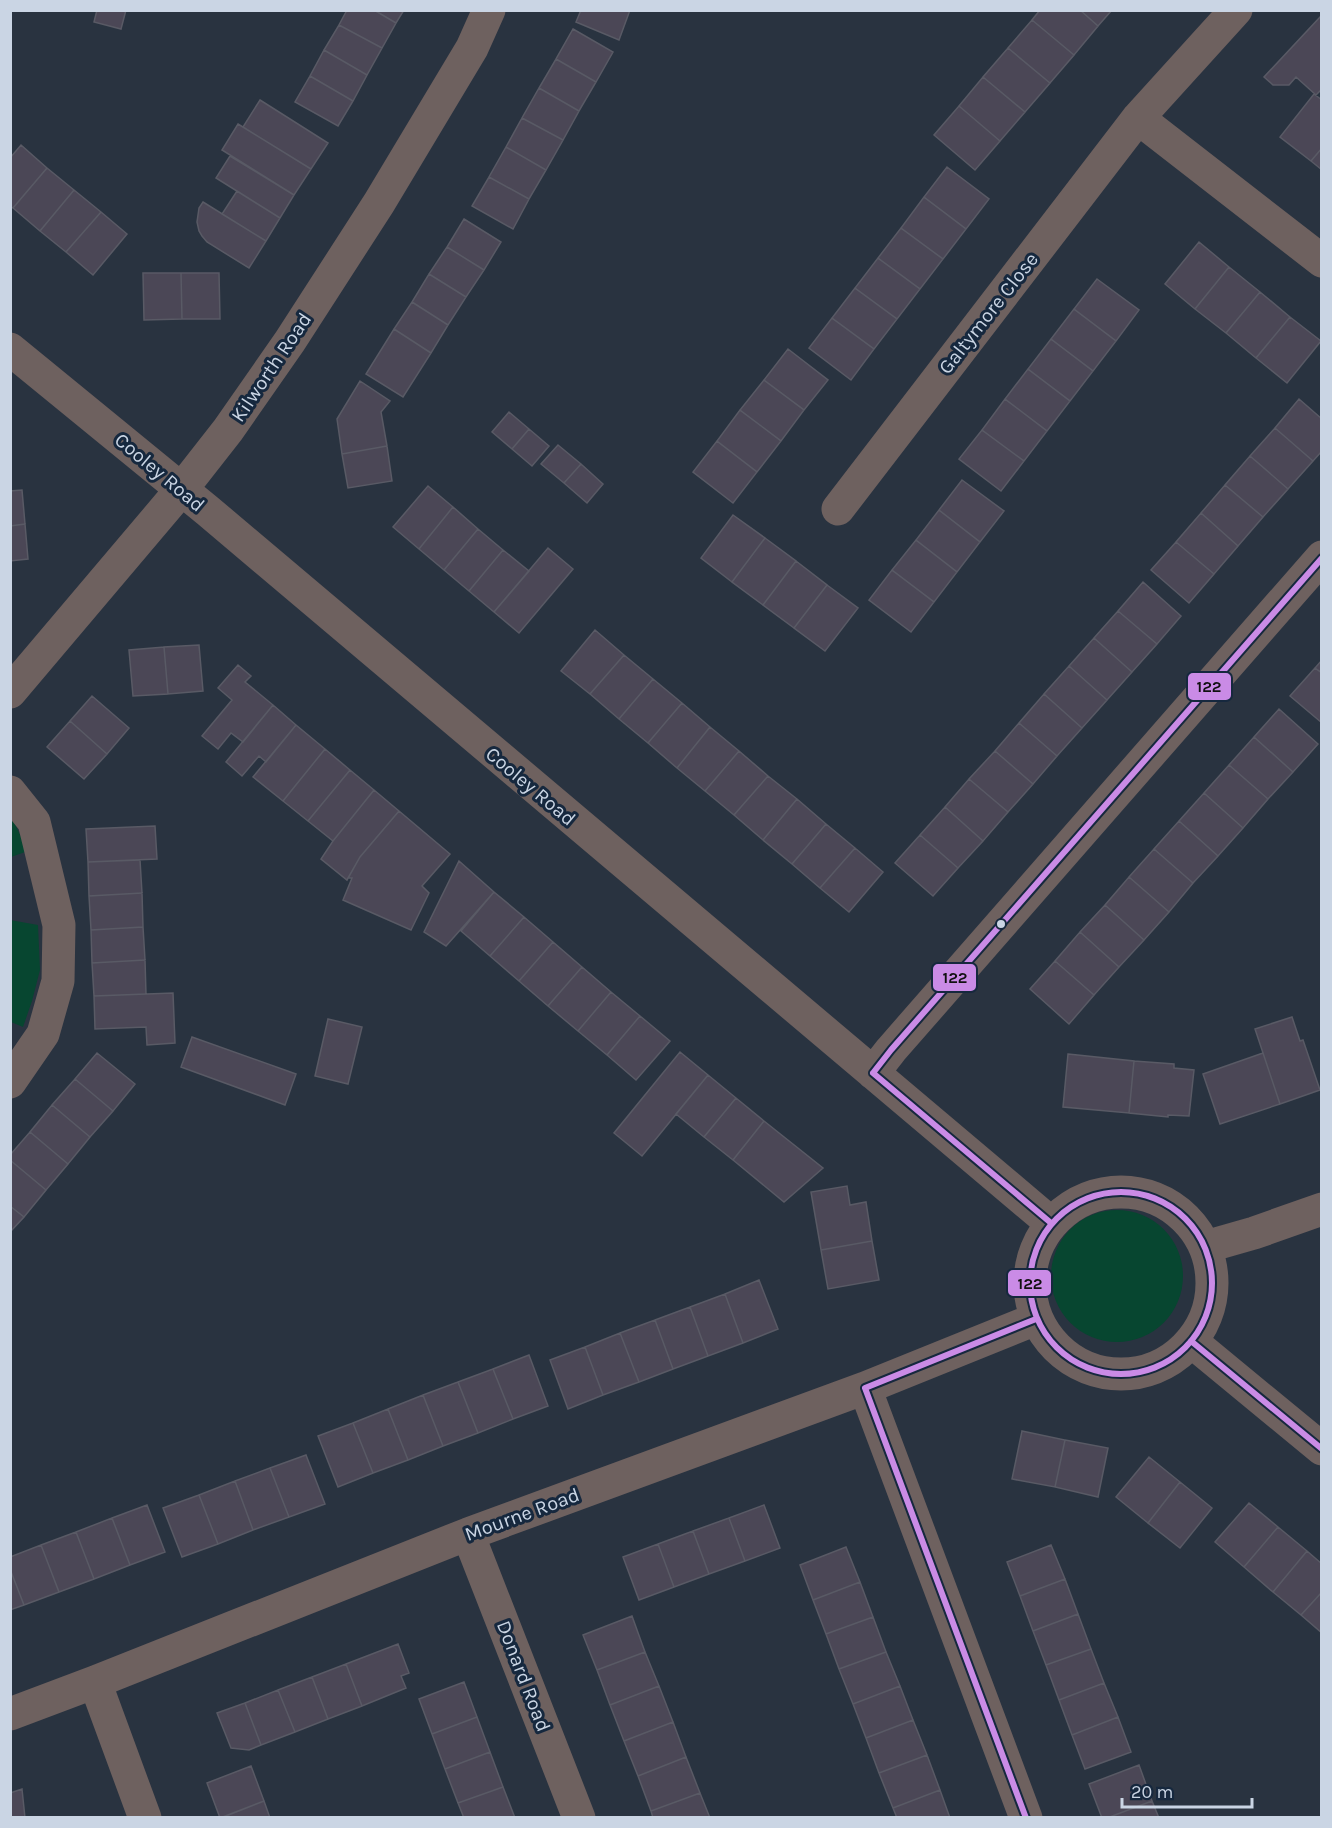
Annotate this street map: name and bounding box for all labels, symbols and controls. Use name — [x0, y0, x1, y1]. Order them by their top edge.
street label: Galtymore Close — [934, 248, 1043, 379]
street label: Kilworth Road — [226, 308, 316, 426]
street label: Cooley Road — [110, 428, 209, 517]
line badge: 122 — [1187, 672, 1232, 701]
text: 122 — [1196, 677, 1222, 696]
street label: Cooley Road — [481, 742, 580, 831]
unlabelled marker — [995, 918, 1007, 930]
line badge: 122 — [932, 963, 977, 992]
text: 122 — [942, 968, 968, 987]
line badge: 122 — [1007, 1269, 1052, 1297]
text: 122 — [1017, 1274, 1043, 1293]
street label: Mourne Road — [462, 1483, 583, 1546]
street label: Donard Road — [492, 1617, 555, 1735]
scale bar — [1122, 1771, 1252, 1809]
text: 20 m — [1131, 1781, 1173, 1803]

